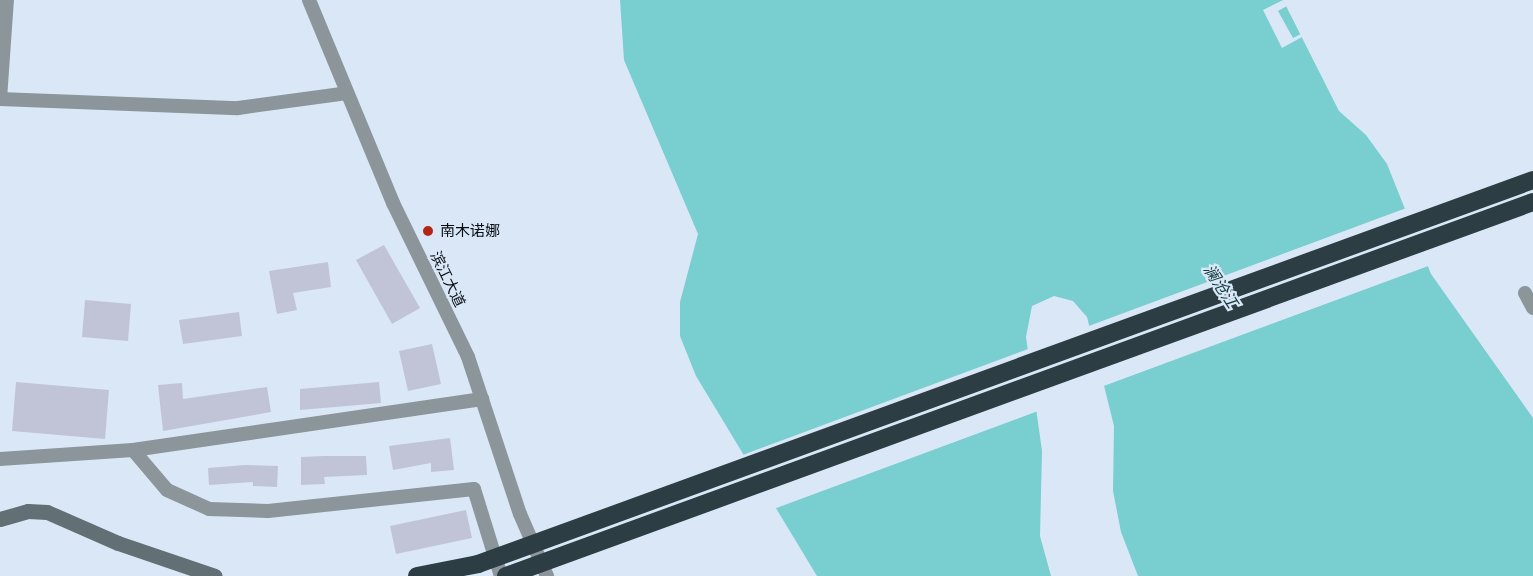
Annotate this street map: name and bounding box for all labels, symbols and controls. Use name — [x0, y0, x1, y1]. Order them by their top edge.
place label: 南木诺娜 — [440, 222, 500, 240]
marker: 南木诺娜 — [421, 224, 435, 238]
street label: 滨江大道 — [427, 248, 469, 310]
water label: 澜沧江 — [1200, 261, 1242, 311]

